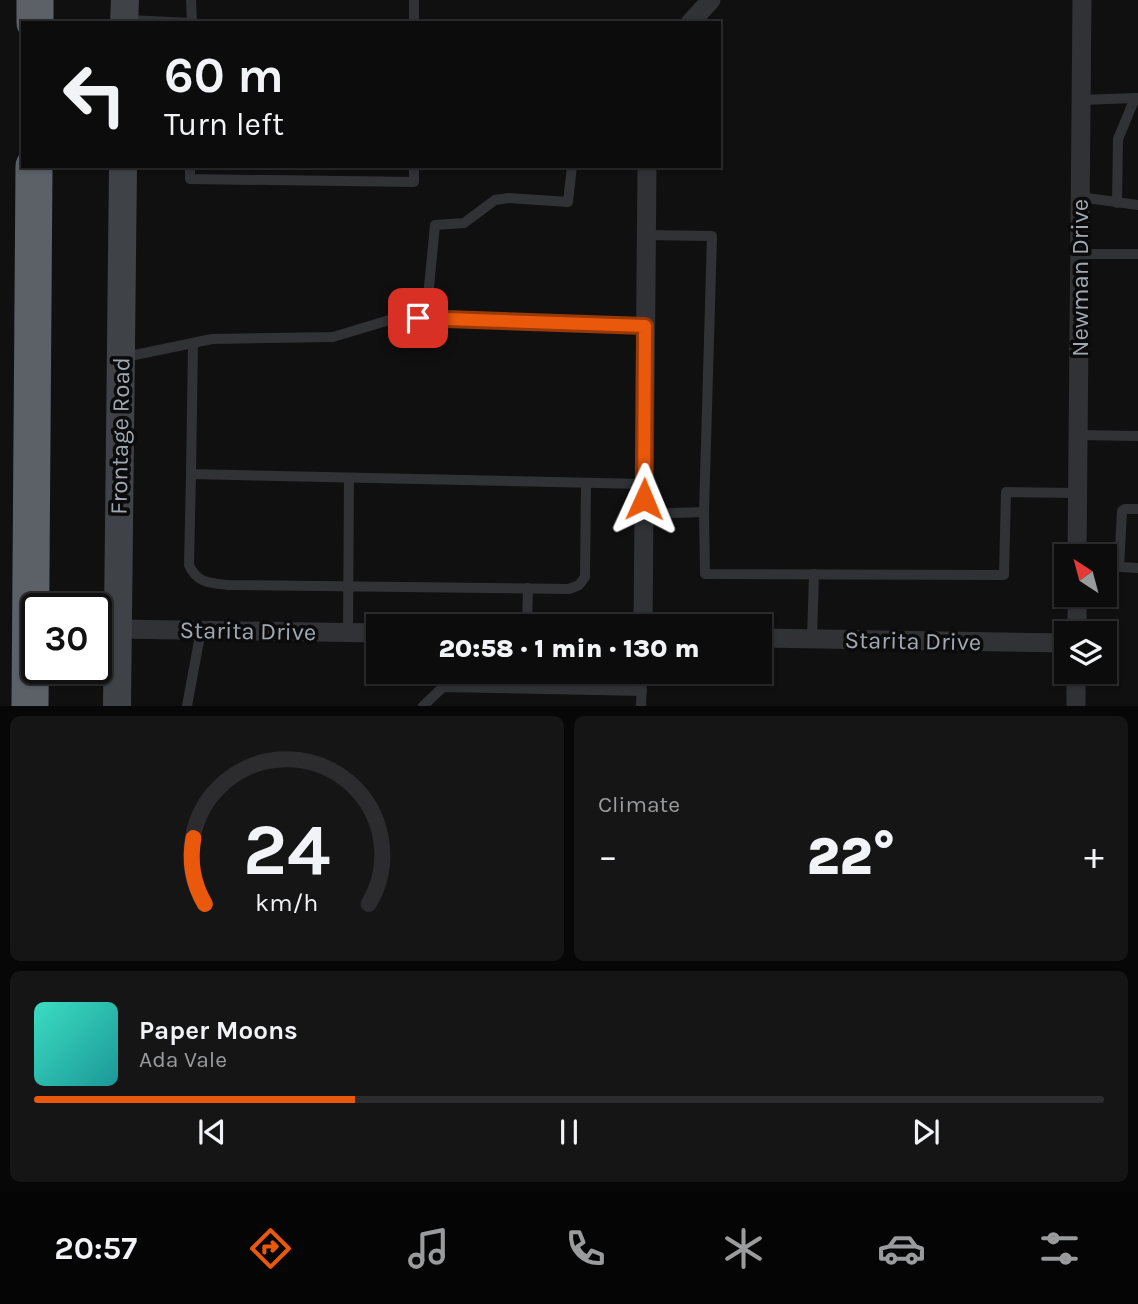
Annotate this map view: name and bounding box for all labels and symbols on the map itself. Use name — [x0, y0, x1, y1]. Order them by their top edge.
street label: Newman Drive — [1066, 199, 1094, 357]
pin — [388, 288, 448, 348]
street label: Frontage Road — [105, 357, 135, 515]
position arrow — [607, 462, 681, 536]
north arrow — [1054, 544, 1116, 607]
speed limit sign: 30 — [21, 593, 112, 684]
street label: Starita Drive — [179, 616, 317, 646]
street label: Starita Drive — [844, 626, 982, 656]

